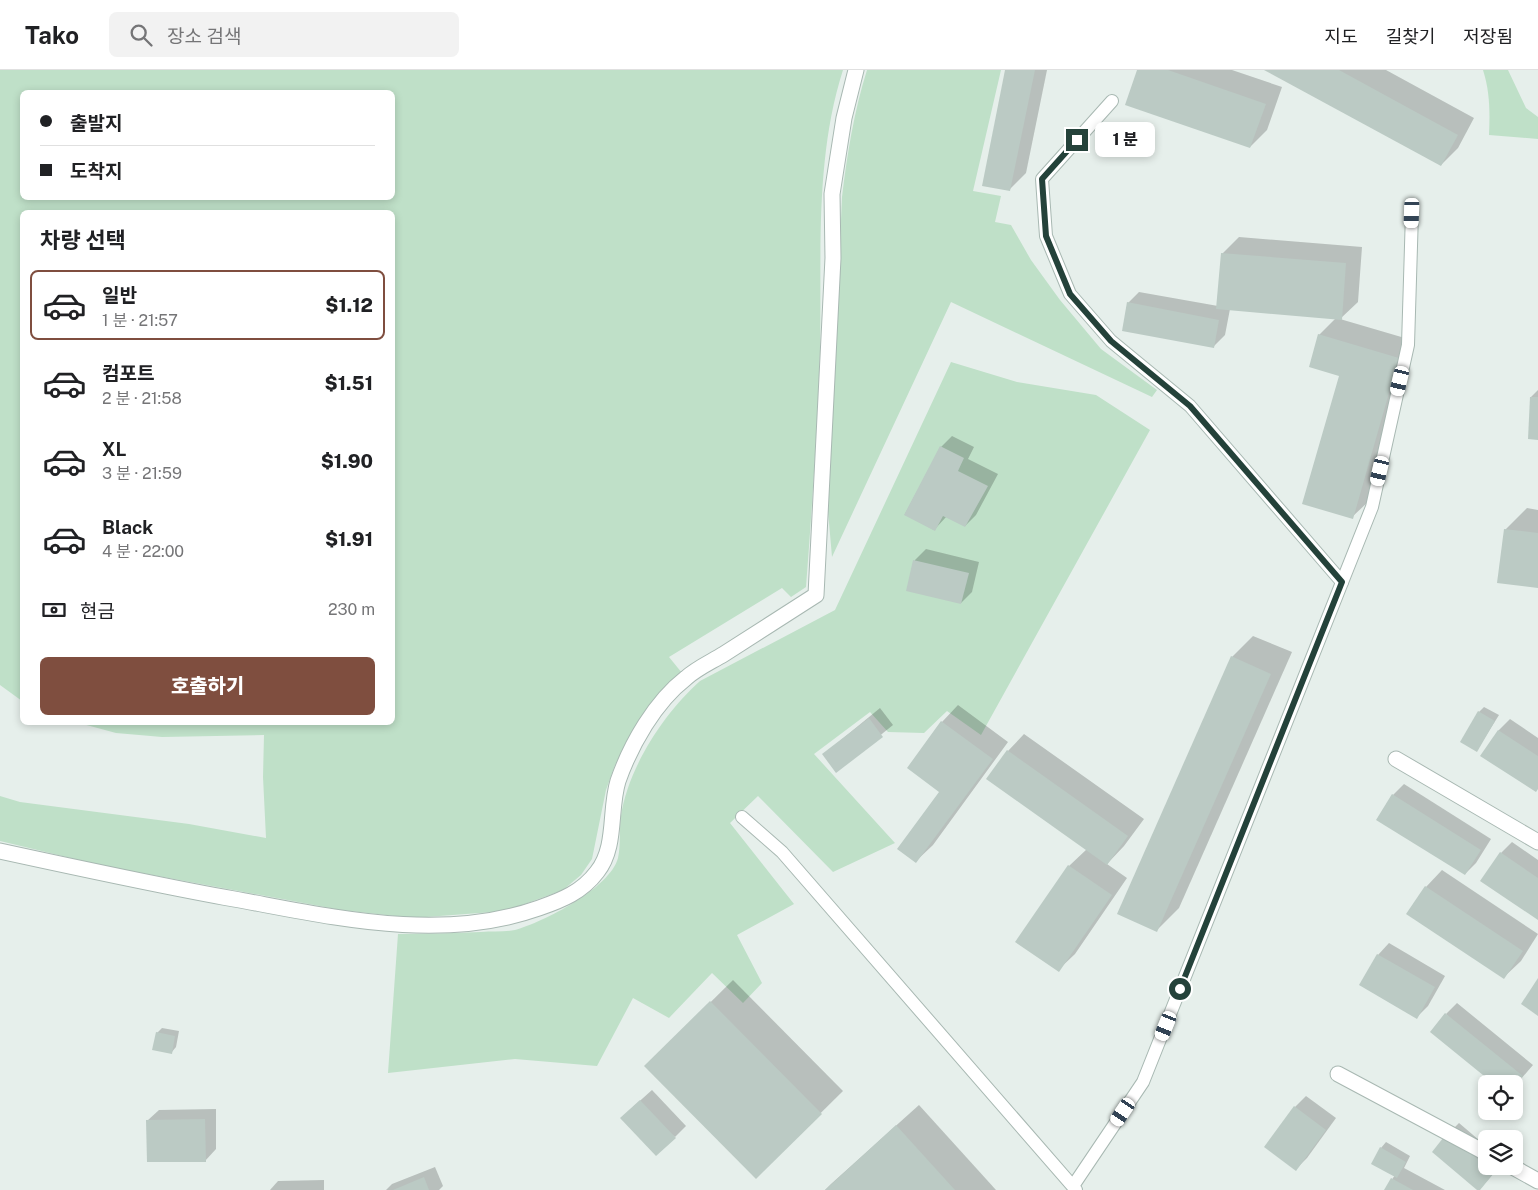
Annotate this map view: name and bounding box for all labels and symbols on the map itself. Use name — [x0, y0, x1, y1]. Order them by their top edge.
callout: 1 분 — [1094, 122, 1154, 158]
route end — [1066, 129, 1088, 151]
car — [1403, 198, 1420, 228]
car — [1389, 365, 1410, 397]
car — [1369, 455, 1390, 487]
route start — [1169, 978, 1191, 1000]
car — [1153, 1009, 1178, 1043]
car — [1108, 1095, 1137, 1129]

